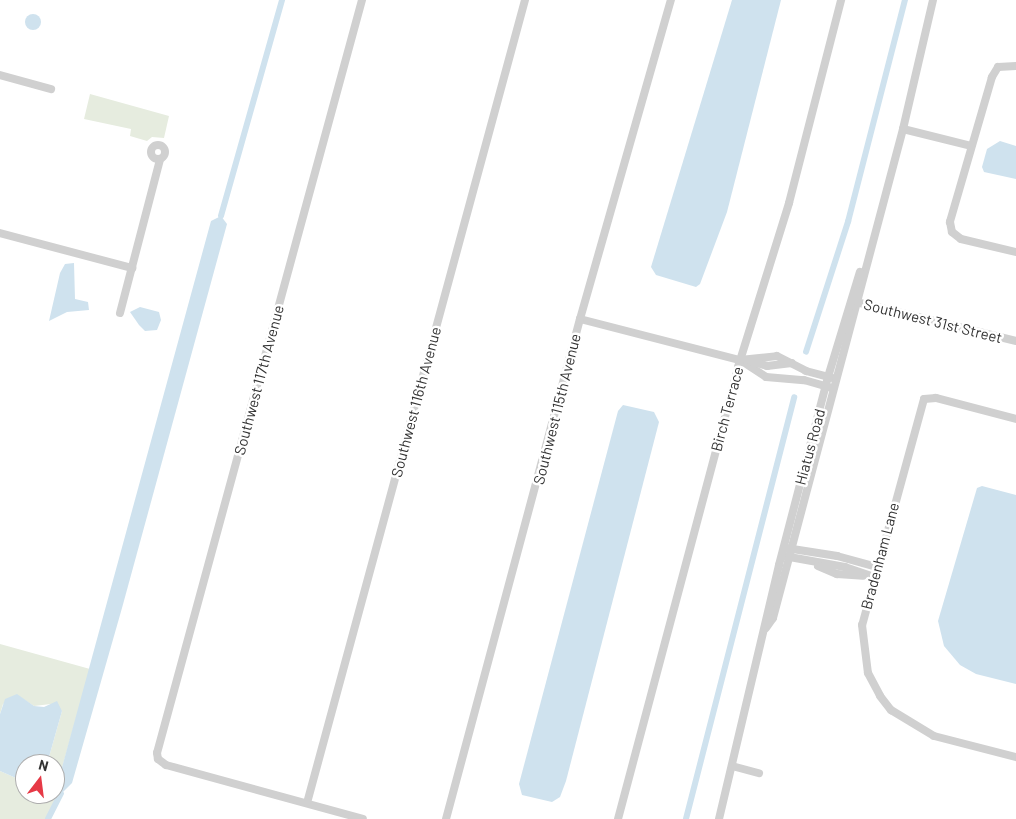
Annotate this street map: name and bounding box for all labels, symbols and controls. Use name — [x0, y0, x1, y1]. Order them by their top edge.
street label: Southwest 31st Street — [862, 295, 1004, 347]
street label: Southwest 117th Avenue — [230, 303, 288, 457]
street label: Southwest 116th Avenue — [387, 325, 445, 479]
street label: Southwest 115th Avenue — [530, 332, 584, 486]
street label: Birch Terrace — [707, 365, 747, 453]
street label: Hiatus Road — [791, 407, 829, 487]
street label: Bradenham Lane — [857, 501, 903, 611]
north arrow — [15, 754, 65, 804]
text: N — [37, 756, 50, 774]

